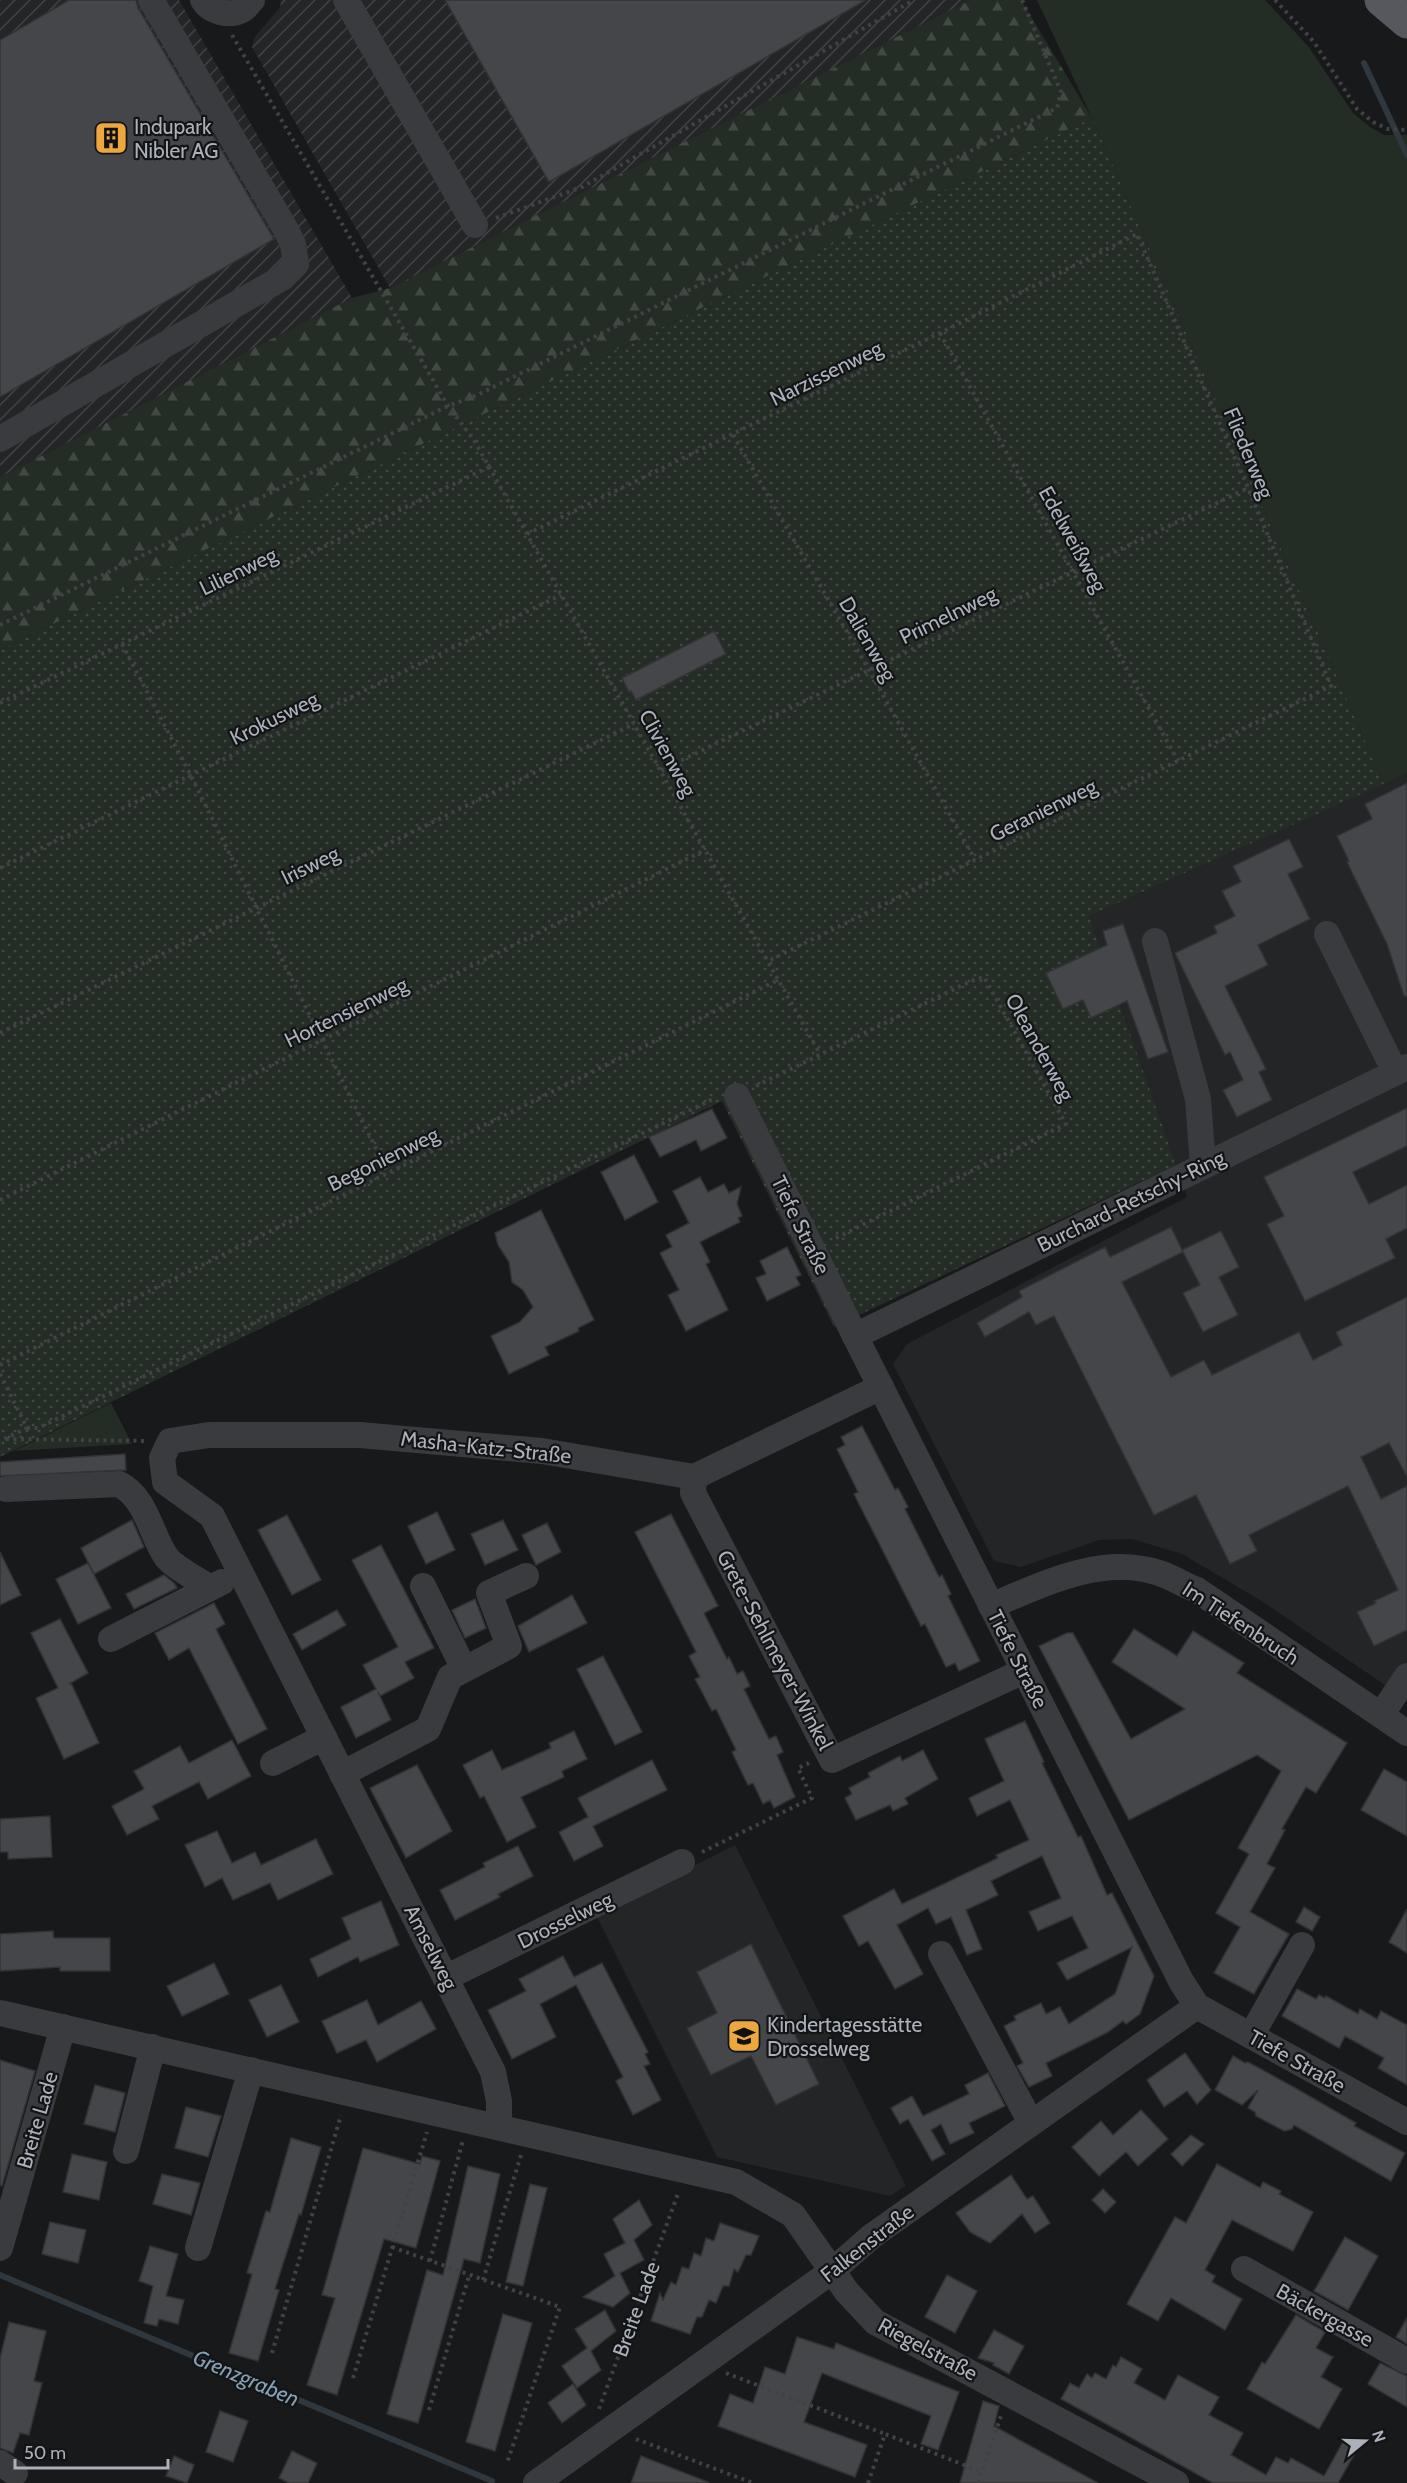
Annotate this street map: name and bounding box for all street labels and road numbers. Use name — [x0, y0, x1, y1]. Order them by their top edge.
street label: Narzissenweg — [766, 335, 887, 411]
street label: Fliederweg — [1219, 404, 1280, 503]
street label: Edelweißweg — [1034, 482, 1113, 597]
street label: Lilienweg — [195, 541, 281, 600]
street label: Primelnweg — [895, 581, 1001, 649]
street label: Dalienweg — [834, 592, 902, 686]
street label: Krokusweg — [226, 686, 323, 750]
street label: Clivienweg — [634, 705, 702, 801]
street label: Geranienweg — [985, 773, 1101, 847]
street label: Irisweg — [277, 840, 344, 890]
street label: Hortensienweg — [280, 971, 412, 1053]
street label: Oleanderweg — [1000, 989, 1080, 1106]
street label: Begonienweg — [324, 1121, 443, 1197]
street label: Burchard-Retschy-Ring — [1033, 1144, 1229, 1257]
street label: Tiefe Straße — [766, 1172, 836, 1279]
street label: Masha-Katz-Straße — [399, 1426, 573, 1468]
street label: Grete-Sehlmeyer-Winkel — [712, 1546, 838, 1754]
street label: Im Tiefenbruch — [1178, 1576, 1304, 1670]
street label: Tiefe Straße — [983, 1606, 1053, 1712]
street label: Drosselweg — [514, 1886, 617, 1954]
street label: Amselweg — [399, 1900, 463, 1994]
street label: Tiefe Straße — [1244, 2024, 1350, 2098]
street label: Breite Lade — [11, 2069, 63, 2171]
street label: Falkenstraße — [815, 2199, 919, 2287]
street label: Breite Lade — [607, 2258, 665, 2360]
street label: Bäckergasse — [1272, 2278, 1378, 2352]
street label: Riegelstraße — [874, 2312, 982, 2386]

